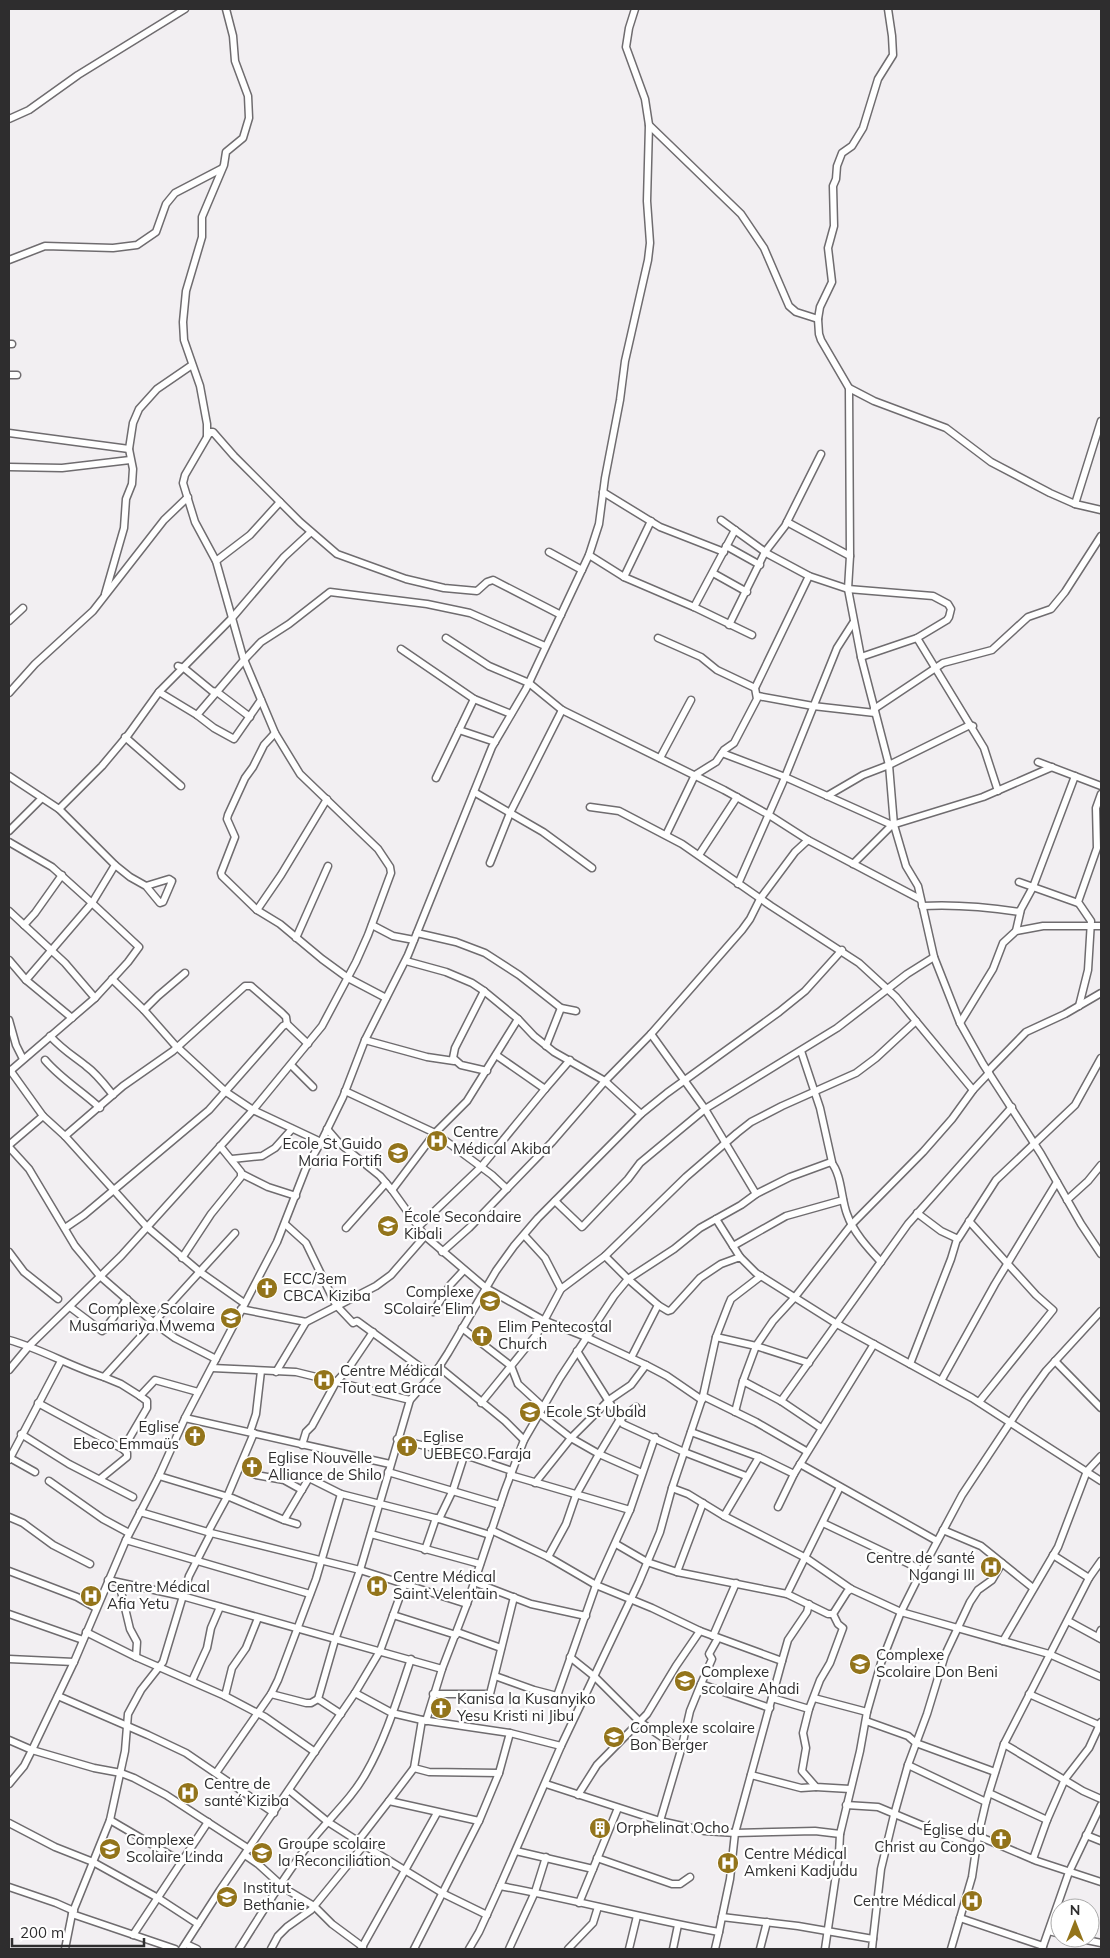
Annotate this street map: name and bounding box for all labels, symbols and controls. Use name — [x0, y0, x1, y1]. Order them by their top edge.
place label: Centre Médical Akiba — [453, 1122, 551, 1158]
hospital icon: Centre Médical Akiba — [425, 1129, 449, 1153]
place label: Ecole St Guido Maria Fortifi — [283, 1134, 382, 1170]
school or university icon: Ecole St Guido Maria Fortifi — [386, 1141, 410, 1165]
place label: École Secondaire Kibali — [404, 1207, 521, 1243]
school or university icon: École Secondaire Kibali — [376, 1214, 400, 1238]
place label: ECC/3em CBCA Kiziba — [283, 1269, 371, 1305]
church icon: ECC/3em CBCA Kiziba — [255, 1276, 279, 1300]
place label: Complexe SColaire Elim — [384, 1282, 474, 1318]
school or university icon: Complexe SColaire Elim — [478, 1289, 502, 1313]
place label: Complexe Scolaire Musamariya Mwema — [69, 1299, 215, 1335]
school or university icon: Complexe Scolaire Musamariya Mwema — [219, 1306, 243, 1330]
place label: Elim Pentecostal Church — [498, 1317, 612, 1353]
church icon: Elim Pentecostal Church — [470, 1324, 494, 1348]
place label: Centre Médical Tout eat Grace — [340, 1361, 443, 1397]
hospital icon: Centre Médical Tout eat Grace — [312, 1368, 336, 1392]
school or university icon: Ecole St Ubald — [518, 1400, 542, 1424]
place label: Ecole St Ubald — [546, 1402, 646, 1421]
place label: Eglise Ebeco Emmaüs — [73, 1417, 179, 1453]
church icon: Eglise Ebeco Emmaüs — [183, 1424, 207, 1448]
place label: Eglise UEBECO Faraja — [423, 1427, 531, 1463]
church icon: Eglise UEBECO Faraja — [395, 1434, 419, 1458]
place label: Eglise Nouvelle Alliance de Shilo — [268, 1448, 382, 1484]
church icon: Eglise Nouvelle Alliance de Shilo — [240, 1455, 264, 1479]
place label: Centre de santé Ngangi III — [866, 1548, 975, 1584]
hospital icon: Centre de santé Ngangi III — [979, 1555, 1003, 1579]
place label: Centre Médical Saint Velentain — [393, 1567, 498, 1603]
hospital icon: Centre Médical Saint Velentain — [365, 1574, 389, 1598]
place label: Centre Médical Afia Yetu — [107, 1577, 210, 1613]
hospital icon: Centre Médical Afia Yetu — [79, 1584, 103, 1608]
place label: Complexe Scolaire Don Beni — [876, 1645, 998, 1681]
school or university icon: Complexe Scolaire Don Beni — [848, 1652, 872, 1676]
place label: Complexe scolaire Ahadi — [701, 1662, 799, 1698]
school or university icon: Complexe scolaire Ahadi — [673, 1669, 697, 1693]
place label: Kanisa la Kusanyiko Yesu Kristi ni Jibu — [456, 1689, 596, 1725]
church icon: Kanisa la Kusanyiko Yesu Kristi ni Jibu — [429, 1696, 453, 1720]
place label: Complexe scolaire Bon Berger — [630, 1718, 755, 1754]
school or university icon: Complexe scolaire Bon Berger — [602, 1725, 626, 1749]
place label: Centre de santé Kiziba — [204, 1774, 289, 1810]
hospital icon: Centre de santé Kiziba — [176, 1781, 200, 1805]
building icon: Orphelinat Ocho — [588, 1816, 612, 1840]
place label: Orphelinat Ocho — [616, 1818, 729, 1837]
place label: Église du Christ au Congo — [874, 1820, 985, 1856]
church icon: Église du Christ au Congo — [989, 1827, 1013, 1851]
place label: Complexe Scolaire Linda — [126, 1830, 223, 1866]
place label: Groupe scolaire la Reconciliation — [278, 1834, 391, 1870]
school or university icon: Complexe Scolaire Linda — [98, 1837, 122, 1861]
school or university icon: Groupe scolaire la Reconciliation — [250, 1841, 274, 1865]
place label: Centre Médical Amkeni Kadjudu — [744, 1844, 858, 1880]
hospital icon: Centre Médical Amkeni Kadjudu — [716, 1851, 740, 1875]
place label: Institut Bethanie — [243, 1878, 305, 1914]
school or university icon: Institut Bethanie — [215, 1885, 239, 1909]
hospital icon: Centre Médical — [960, 1889, 984, 1913]
place label: Centre Médical — [853, 1891, 956, 1910]
north arrow — [1050, 1898, 1100, 1948]
text: N — [1070, 1901, 1080, 1919]
scale bar — [12, 1916, 145, 1948]
text: 200 m — [20, 1923, 64, 1942]

